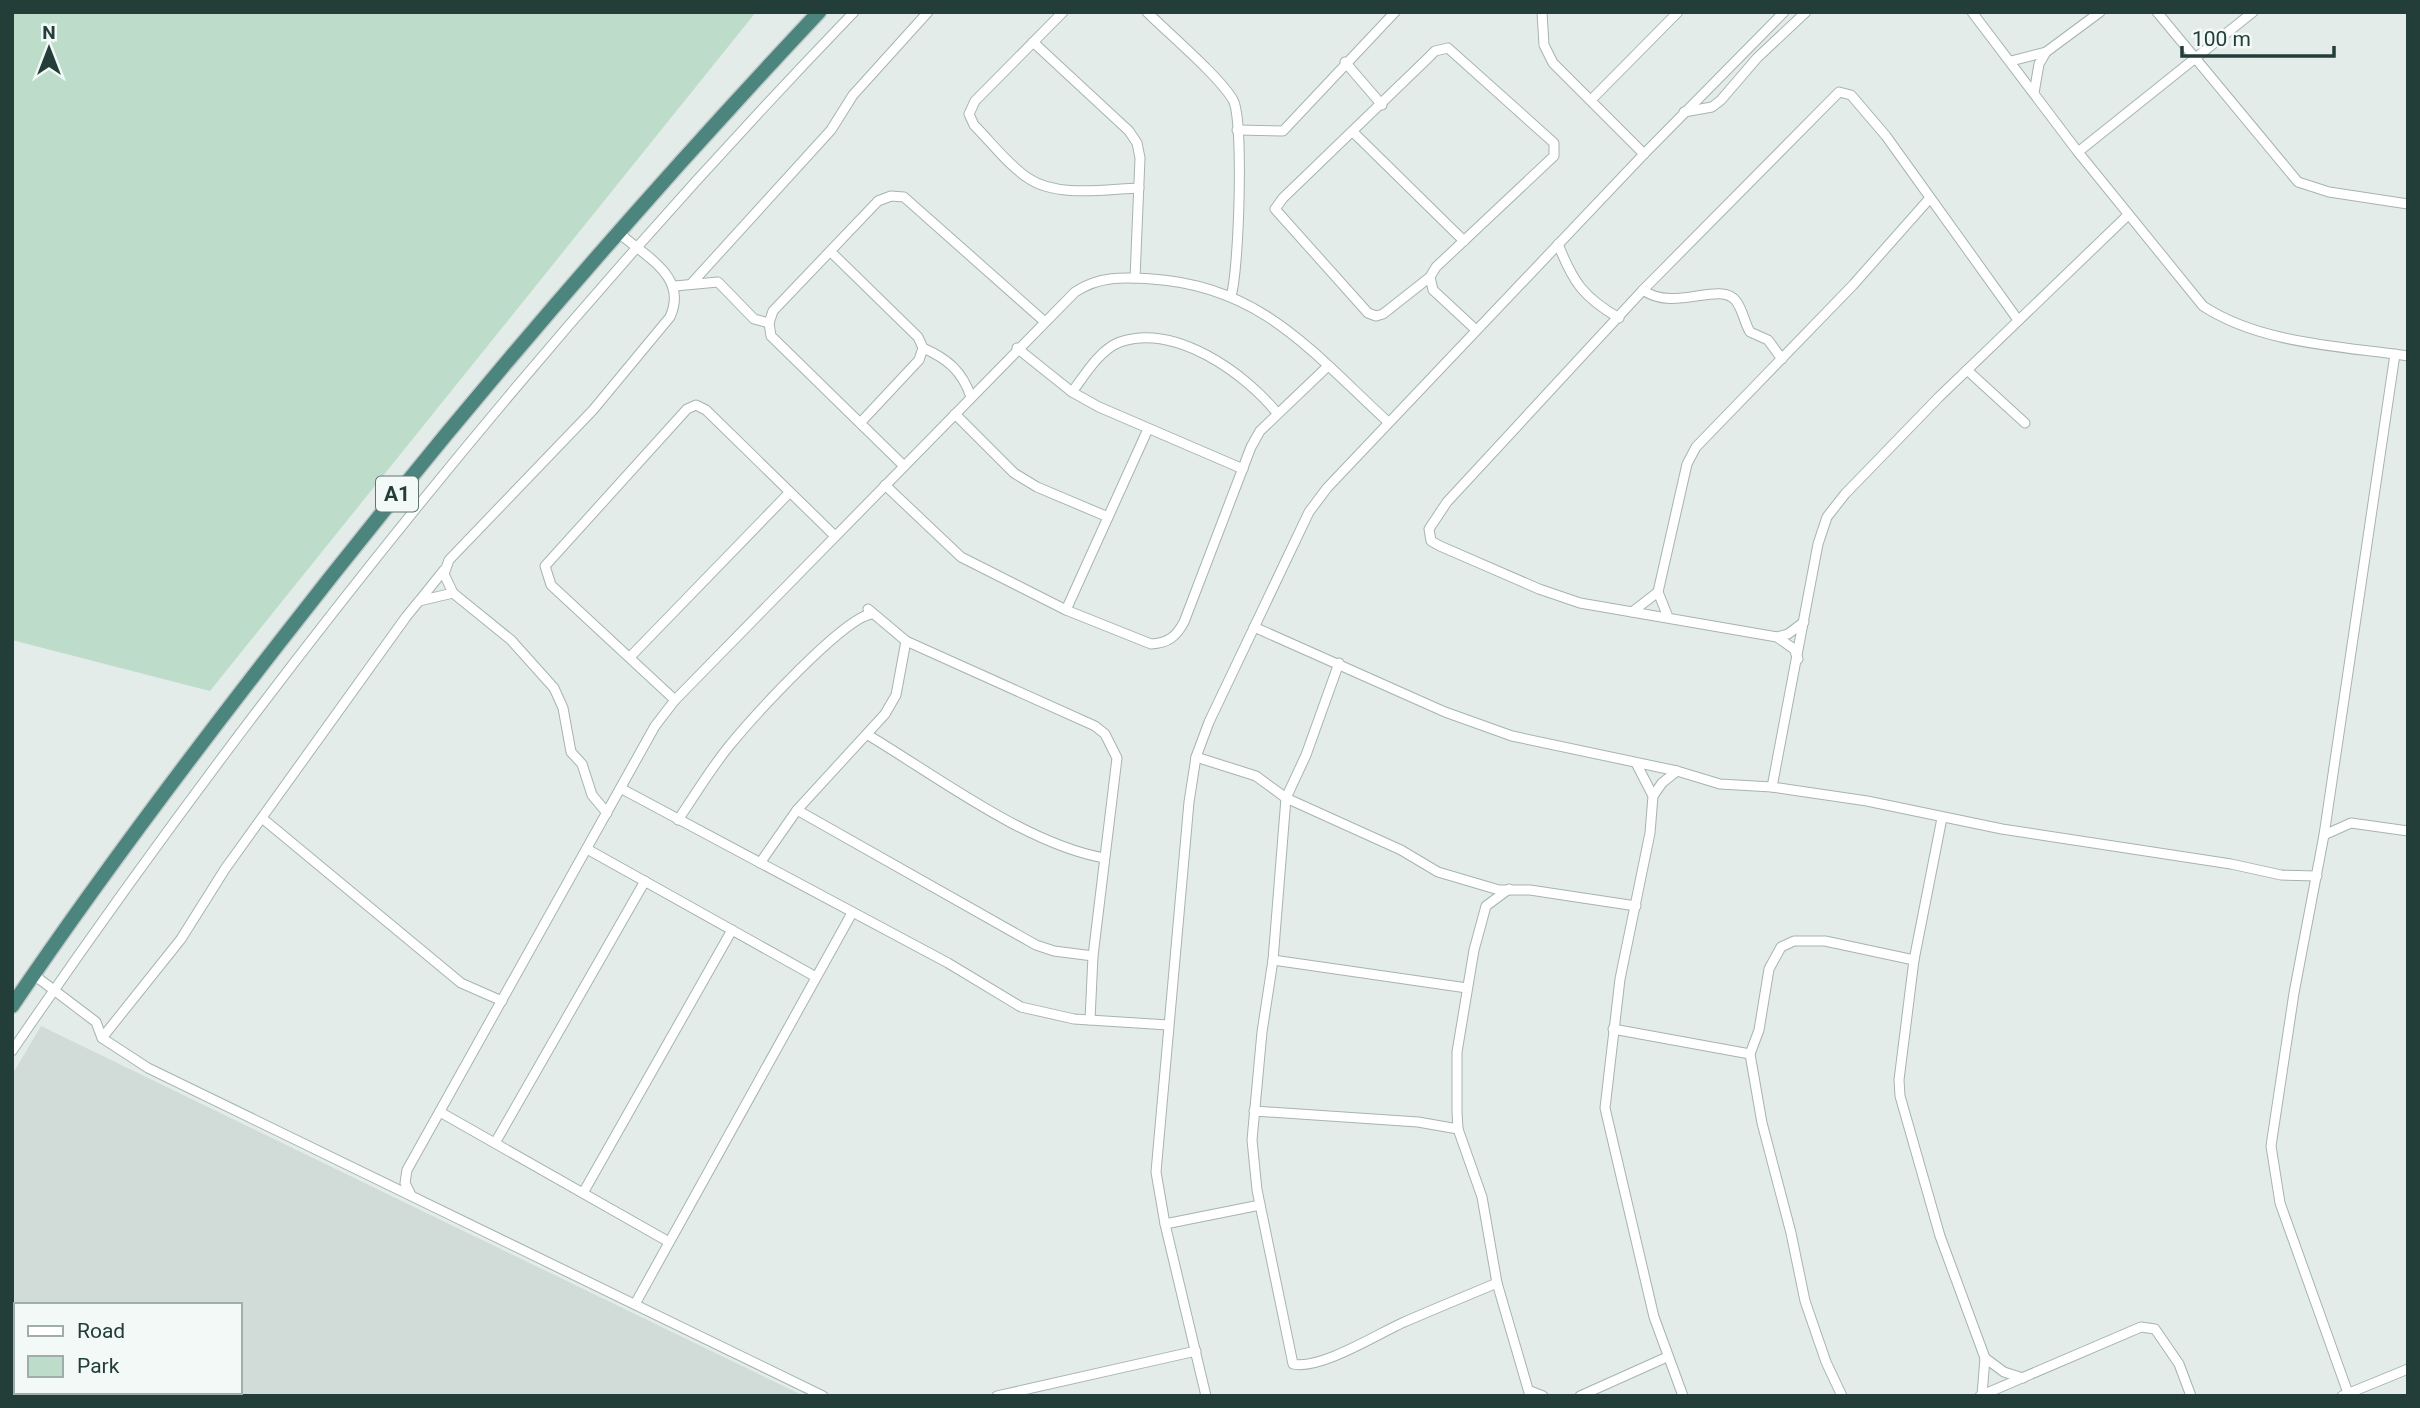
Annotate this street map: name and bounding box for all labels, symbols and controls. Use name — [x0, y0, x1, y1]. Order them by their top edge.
north arrow — [14, 14, 84, 84]
scale bar — [2182, 14, 2334, 58]
text: N — [42, 21, 56, 44]
text: 100 m — [2192, 27, 2251, 51]
road number: A1 — [376, 476, 418, 512]
legend — [14, 1303, 242, 1394]
text: Road — [77, 1319, 125, 1343]
text: Park — [77, 1354, 120, 1378]

